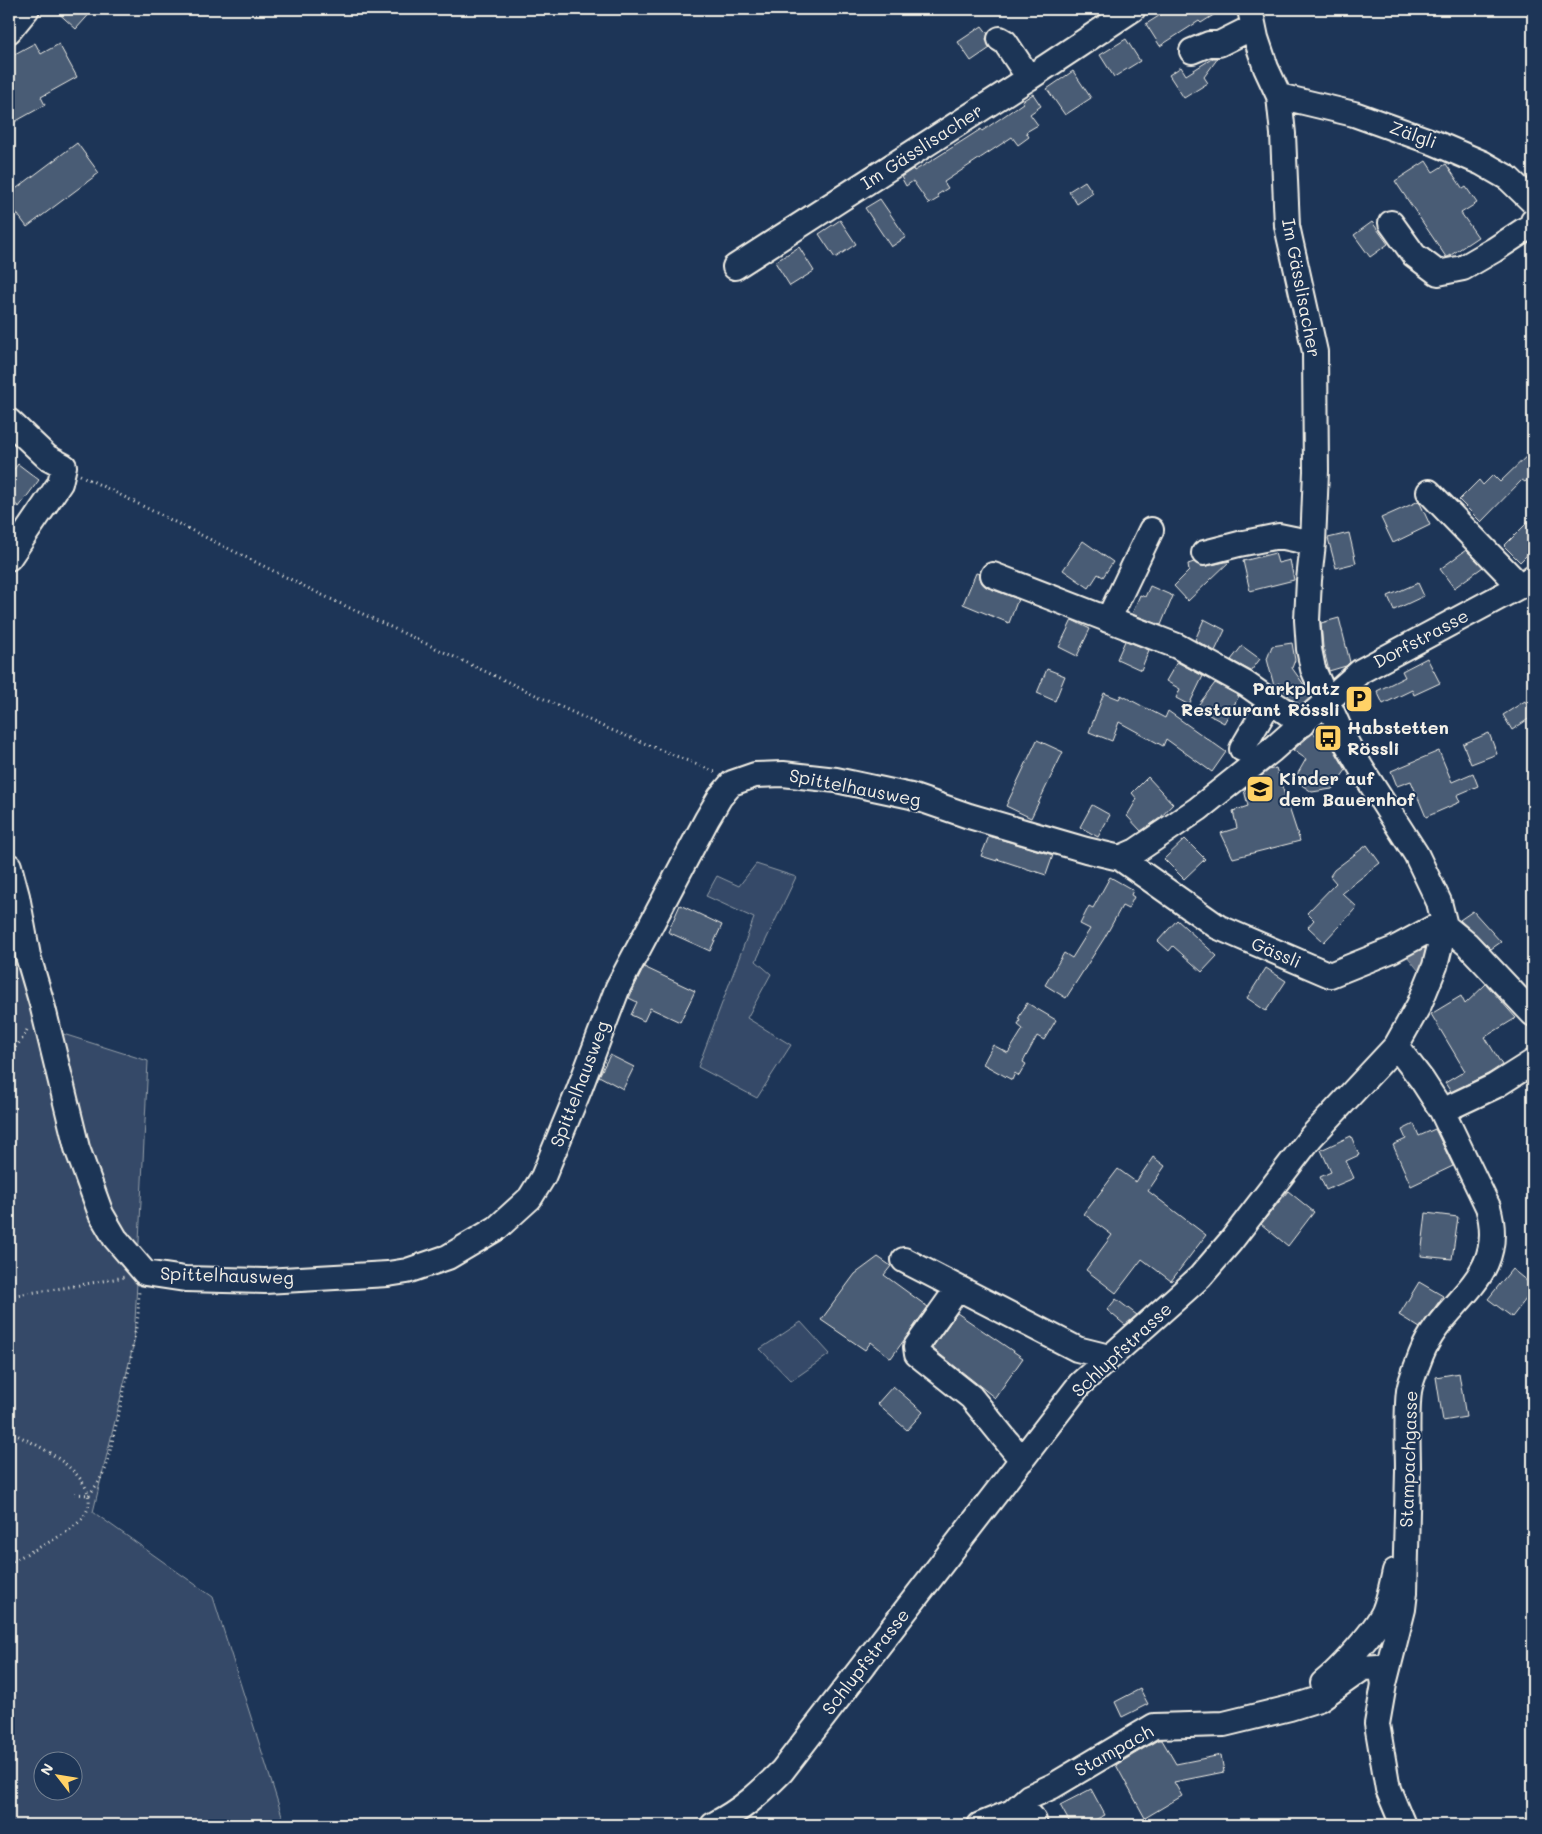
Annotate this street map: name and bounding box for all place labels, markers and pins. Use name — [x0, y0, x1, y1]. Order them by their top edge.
place label: Parkplatz Restaurant Rössli — [1181, 676, 1340, 721]
parking icon: Parkplatz Restaurant Rössli — [1344, 684, 1374, 714]
place label: Habstetten Rössli — [1347, 715, 1449, 760]
bus stop icon: Habstetten Rössli — [1313, 723, 1343, 753]
place label: Kinder auf dem Bauernhof — [1279, 766, 1415, 811]
school or university icon: Kinder auf dem Bauernhof — [1245, 774, 1275, 804]

